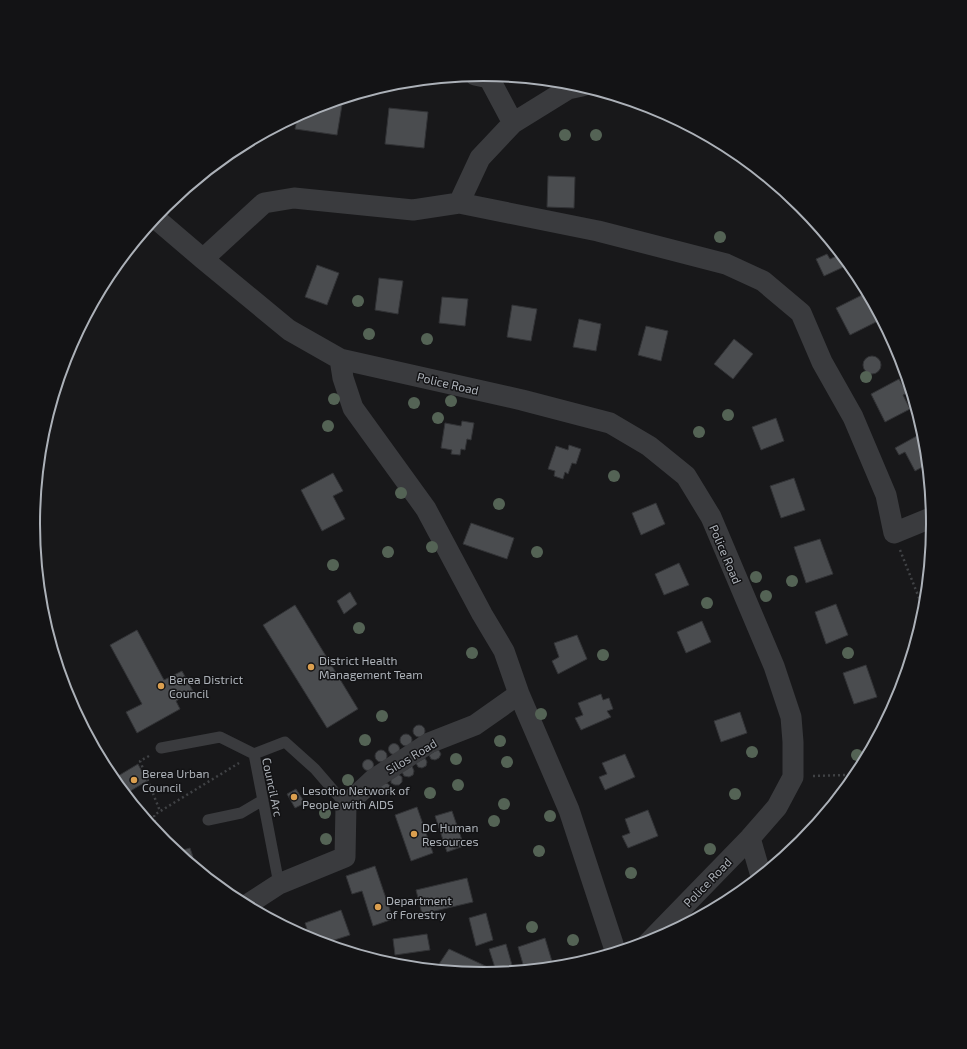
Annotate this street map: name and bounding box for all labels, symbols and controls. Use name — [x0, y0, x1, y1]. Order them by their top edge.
street label: Police Road — [416, 369, 480, 397]
street label: Police Road — [707, 522, 745, 586]
place label: District Health Management Team — [319, 653, 423, 681]
marker: District Health Management Team — [306, 662, 316, 672]
place label: Berea District Council — [169, 672, 244, 700]
marker: Berea District Council — [156, 681, 166, 691]
street label: Silos Road — [383, 735, 439, 777]
street label: Council Arc — [260, 756, 286, 818]
place label: Berea Urban Council — [142, 766, 209, 794]
marker: Berea Urban Council — [129, 775, 139, 785]
place label: Lesotho Network of People with AIDS — [302, 783, 410, 811]
marker: Lesotho Network of People with AIDS — [289, 792, 299, 802]
place label: DC Human Resources — [422, 820, 479, 848]
marker: DC Human Resources — [409, 829, 419, 839]
street label: Police Road — [680, 855, 734, 909]
place label: Department of Forestry — [386, 893, 452, 921]
marker: Department of Forestry — [373, 902, 383, 912]

